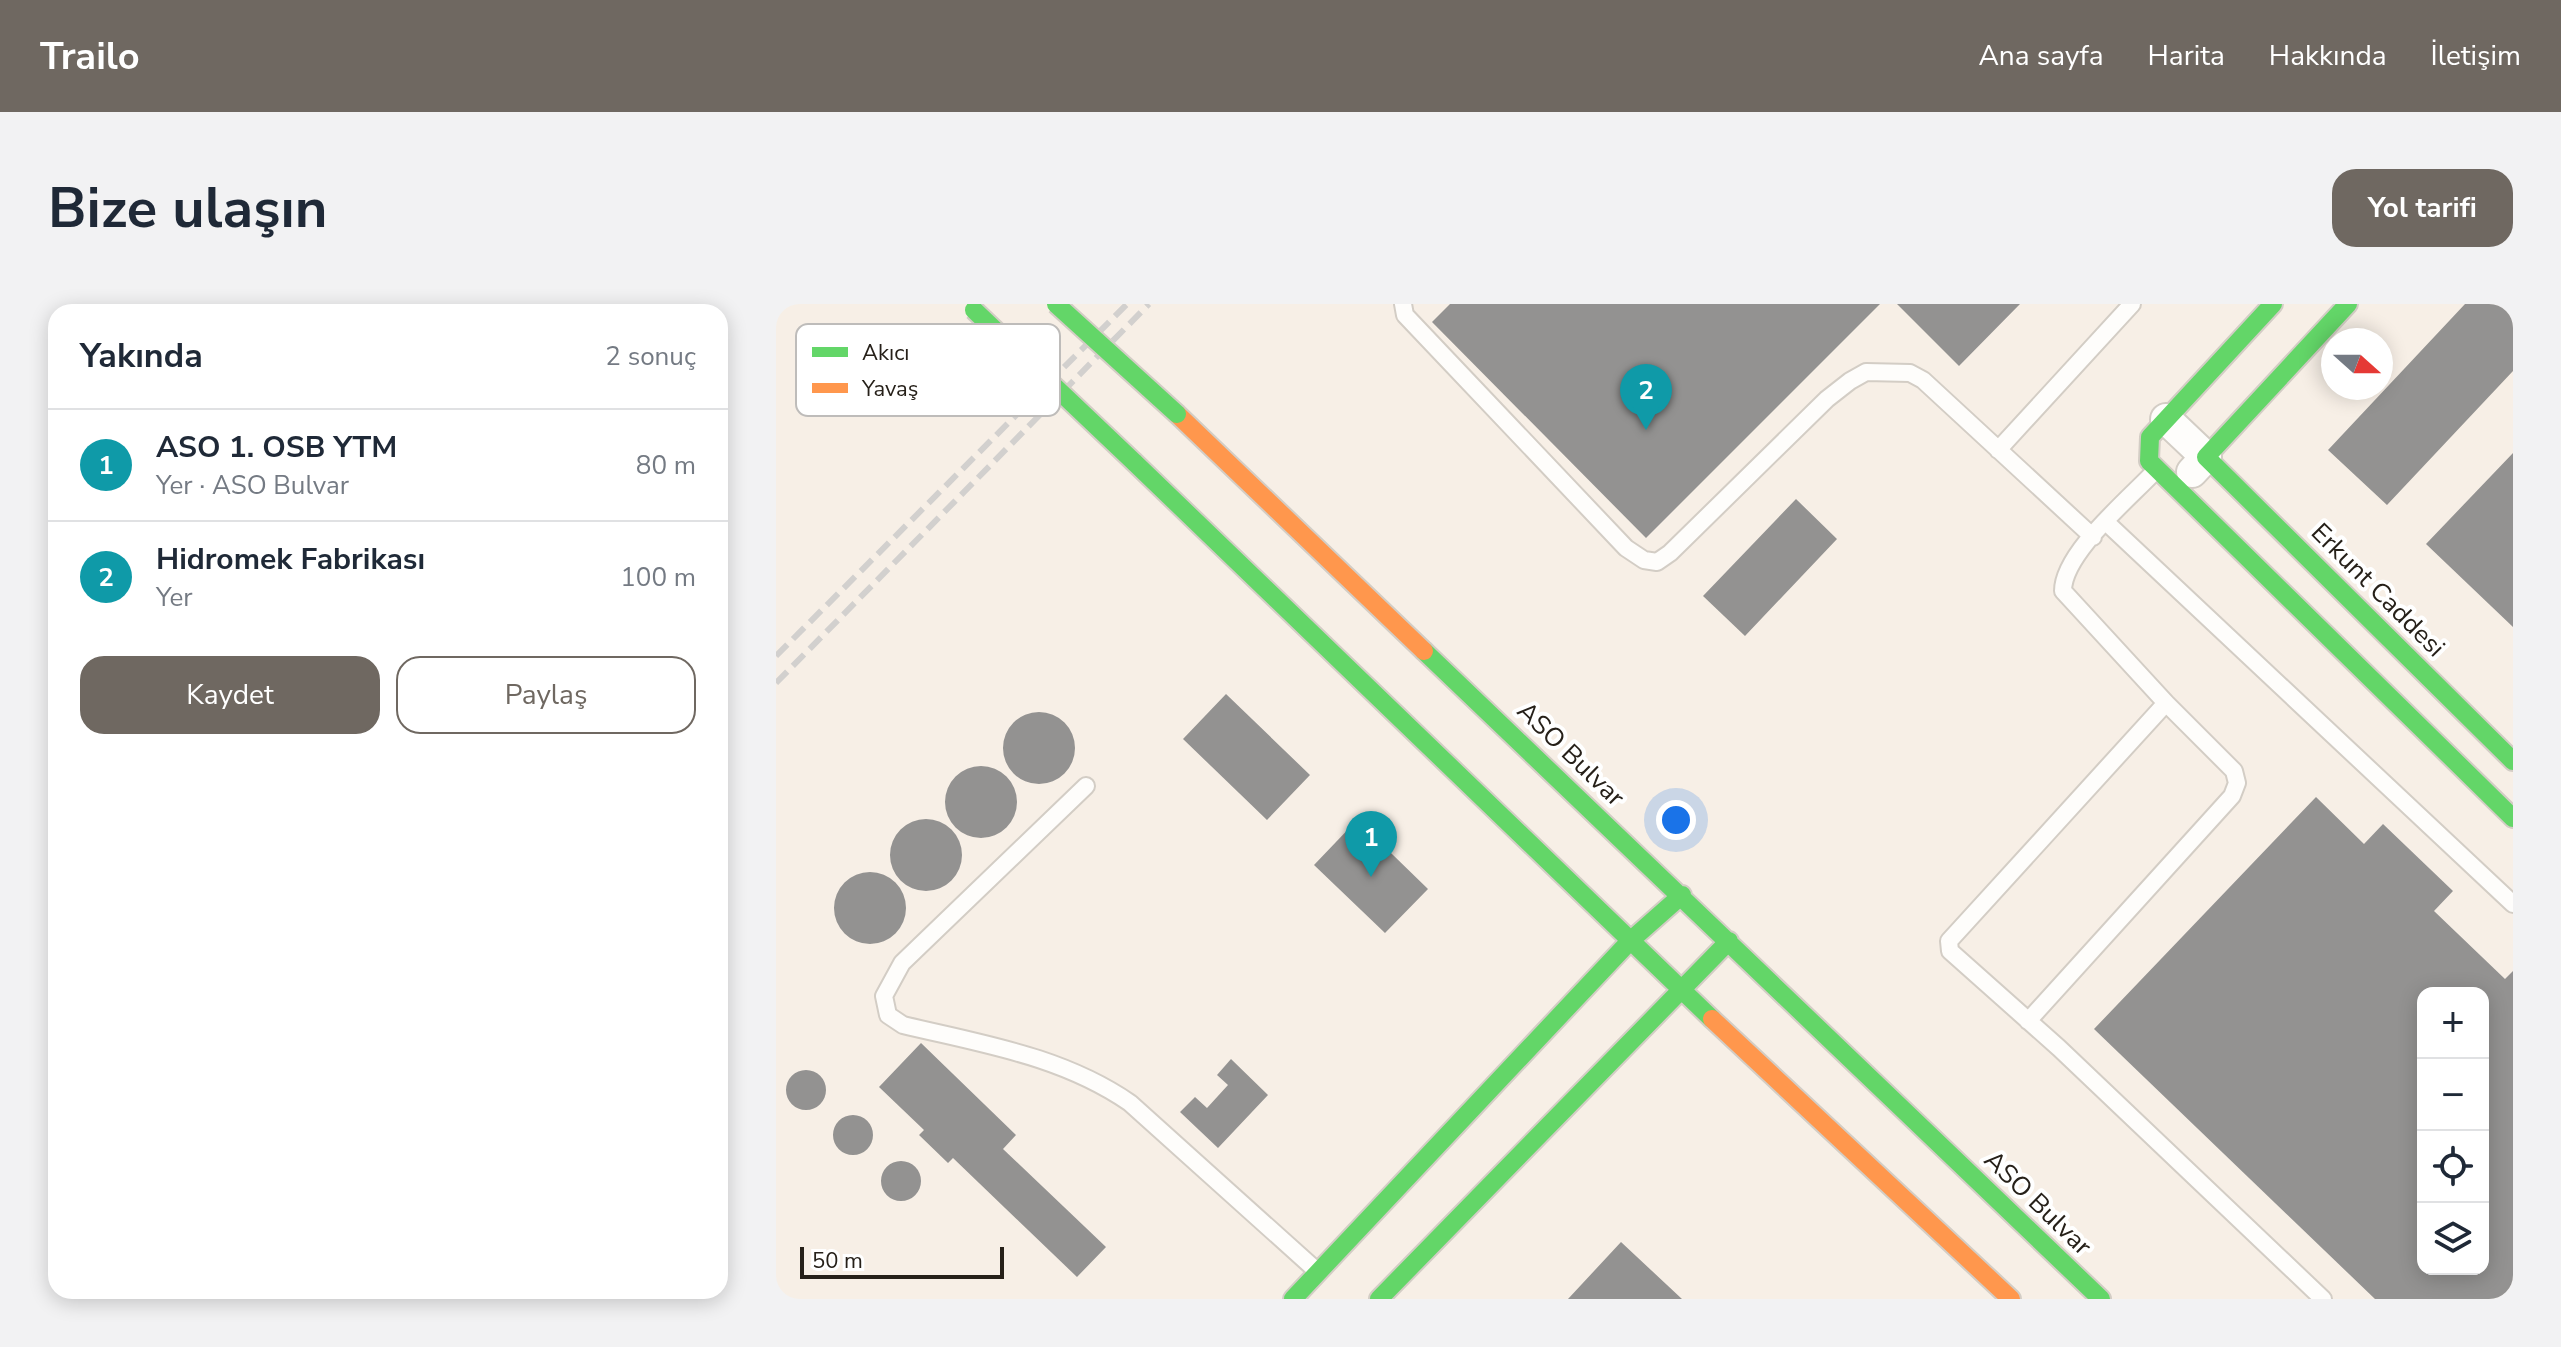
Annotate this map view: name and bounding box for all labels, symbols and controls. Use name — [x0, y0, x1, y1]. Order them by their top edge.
text: Trailo — [40, 31, 140, 82]
text: Ana sayfa — [1978, 37, 2104, 75]
text: Harita — [2148, 37, 2225, 75]
text: Hakkında — [2269, 37, 2387, 75]
text: İletişim — [2431, 37, 2521, 75]
button: Yol tarifi — [2332, 169, 2513, 247]
text: Bize ulaşın — [48, 170, 328, 247]
legend — [796, 324, 1060, 416]
north arrow — [2321, 328, 2393, 400]
text: Yakında — [80, 333, 203, 379]
text: Akıcı — [862, 338, 909, 368]
text: 2 sonuç — [605, 339, 696, 374]
pin: 2 — [1620, 364, 1672, 430]
text: Yavaş — [861, 374, 918, 404]
text: ASO 1. OSB YTM — [156, 427, 397, 468]
text: 1 — [98, 448, 114, 483]
text: 80 m — [636, 448, 696, 483]
text: Yer · ASO Bulvar — [156, 468, 349, 503]
street label: Erkunt Caddesi — [2303, 515, 2453, 665]
text: Hidromek Fabrikası — [156, 539, 425, 580]
text: 2 — [98, 560, 114, 595]
text: 100 m — [620, 560, 696, 595]
text: Yer — [156, 580, 193, 615]
button: Kaydet — [80, 656, 380, 734]
button: Paylaş — [396, 656, 696, 734]
street label: ASO Bulvar — [1510, 694, 1633, 815]
your location — [1656, 800, 1696, 840]
pin: 1 — [1345, 811, 1397, 877]
map controls — [2417, 987, 2489, 1275]
button: + — [2417, 987, 2489, 1059]
button: − — [2417, 1059, 2489, 1131]
button: locate — [2417, 1131, 2489, 1203]
street label: ASO Bulvar — [1977, 1143, 2100, 1264]
button: layers — [2417, 1203, 2489, 1275]
scale bar — [800, 1243, 1004, 1279]
text: 50 m — [812, 1246, 863, 1276]

